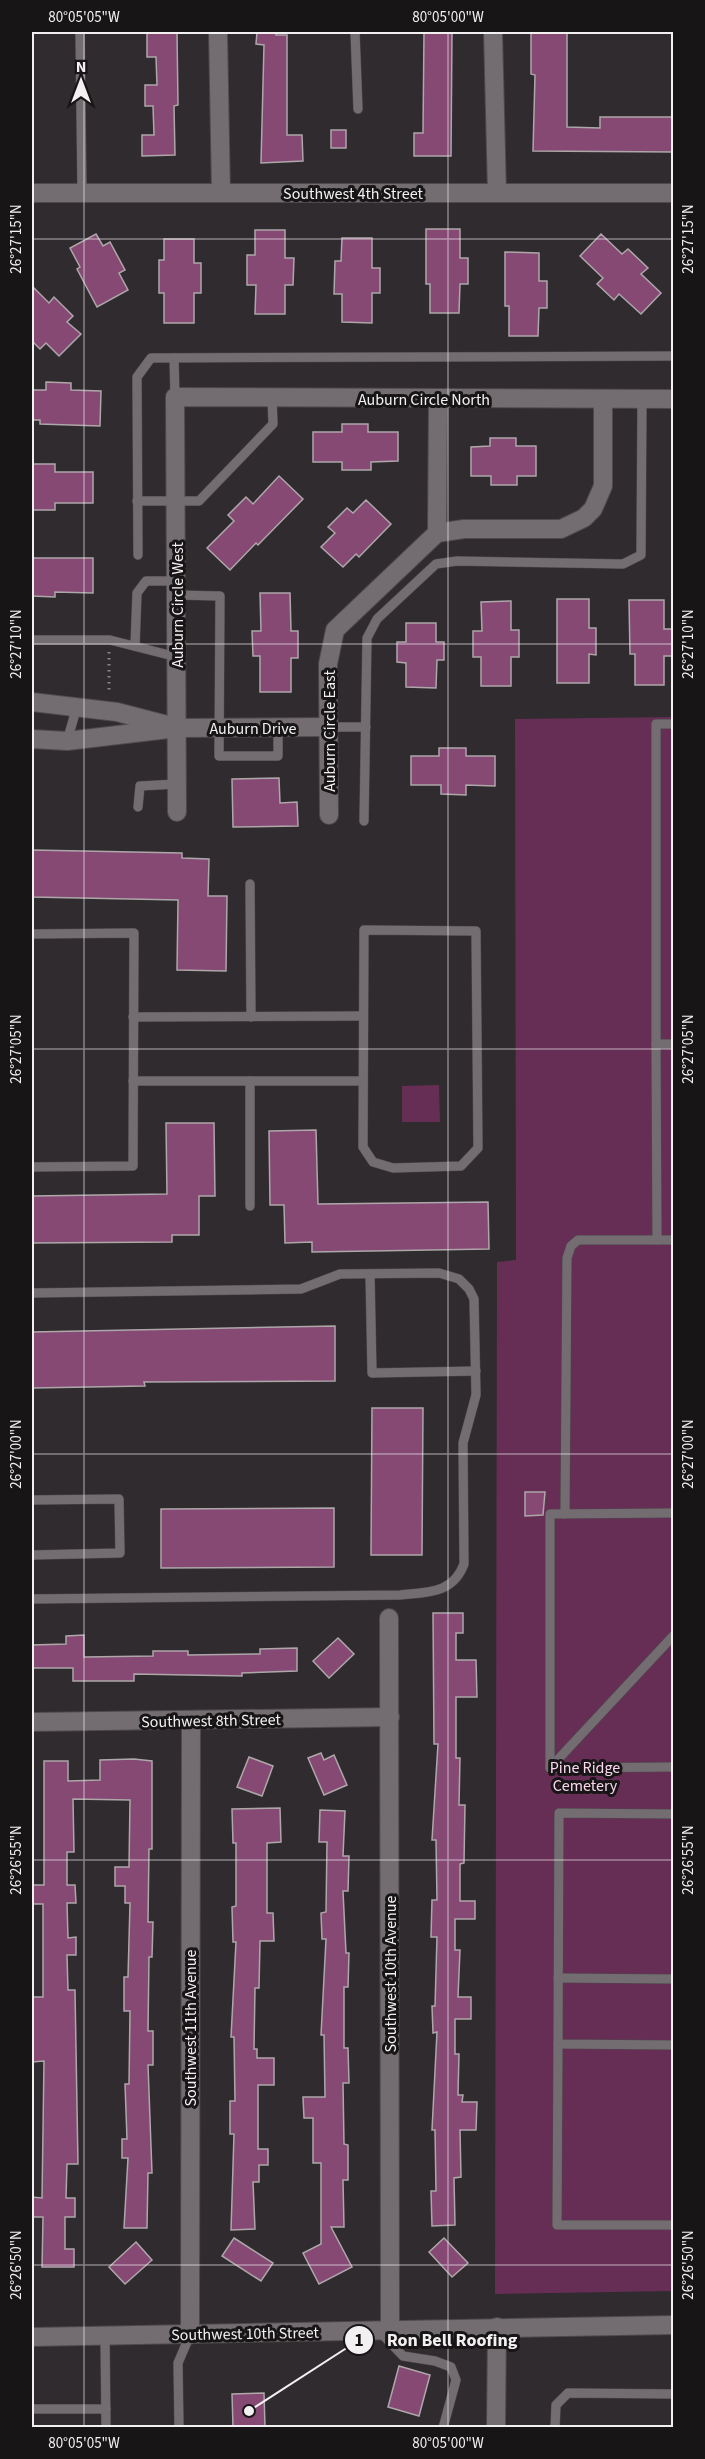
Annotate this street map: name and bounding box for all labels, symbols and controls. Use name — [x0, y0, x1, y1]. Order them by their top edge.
text: 80°05'05"W — [48, 7, 120, 28]
text: 80°05'00"W — [412, 7, 484, 28]
north arrow — [51, 51, 111, 111]
text: N — [76, 56, 86, 78]
street label: Southwest 4th Street — [283, 183, 423, 205]
text: 26°27'15"N — [6, 204, 27, 274]
text: 26°27'15"N — [678, 204, 699, 274]
street label: Auburn Circle North — [358, 389, 490, 411]
street label: Auburn Circle West — [167, 542, 189, 668]
text: 26°27'10"N — [6, 609, 27, 679]
text: 26°27'10"N — [678, 609, 699, 679]
street label: Auburn Circle East — [319, 670, 341, 792]
street label: Auburn Drive — [209, 718, 297, 740]
text: 26°27'05"N — [6, 1014, 27, 1084]
text: 26°27'05"N — [678, 1014, 699, 1084]
text: 26°27'00"N — [6, 1419, 27, 1489]
text: 26°27'00"N — [678, 1419, 699, 1489]
street label: Southwest 8th Street — [141, 1709, 282, 1733]
park label: Pine Ridge Cemetery — [550, 1757, 620, 1797]
text: 26°26'55"N — [6, 1825, 27, 1895]
text: 26°26'55"N — [678, 1825, 699, 1895]
street label: Southwest 10th Avenue — [380, 1895, 402, 2052]
street label: Southwest 11th Avenue — [180, 1949, 202, 2106]
text: 26°26'50"N — [6, 2230, 27, 2300]
text: 26°26'50"N — [678, 2230, 699, 2300]
street label: Southwest 10th Street — [171, 2322, 320, 2346]
callout: Ron Bell Roofing — [344, 2322, 529, 2358]
text: 1 — [354, 2328, 364, 2353]
text: Ron Bell Roofing — [387, 2328, 518, 2353]
text: 80°05'05"W — [48, 2433, 120, 2454]
text: 80°05'00"W — [412, 2433, 484, 2454]

